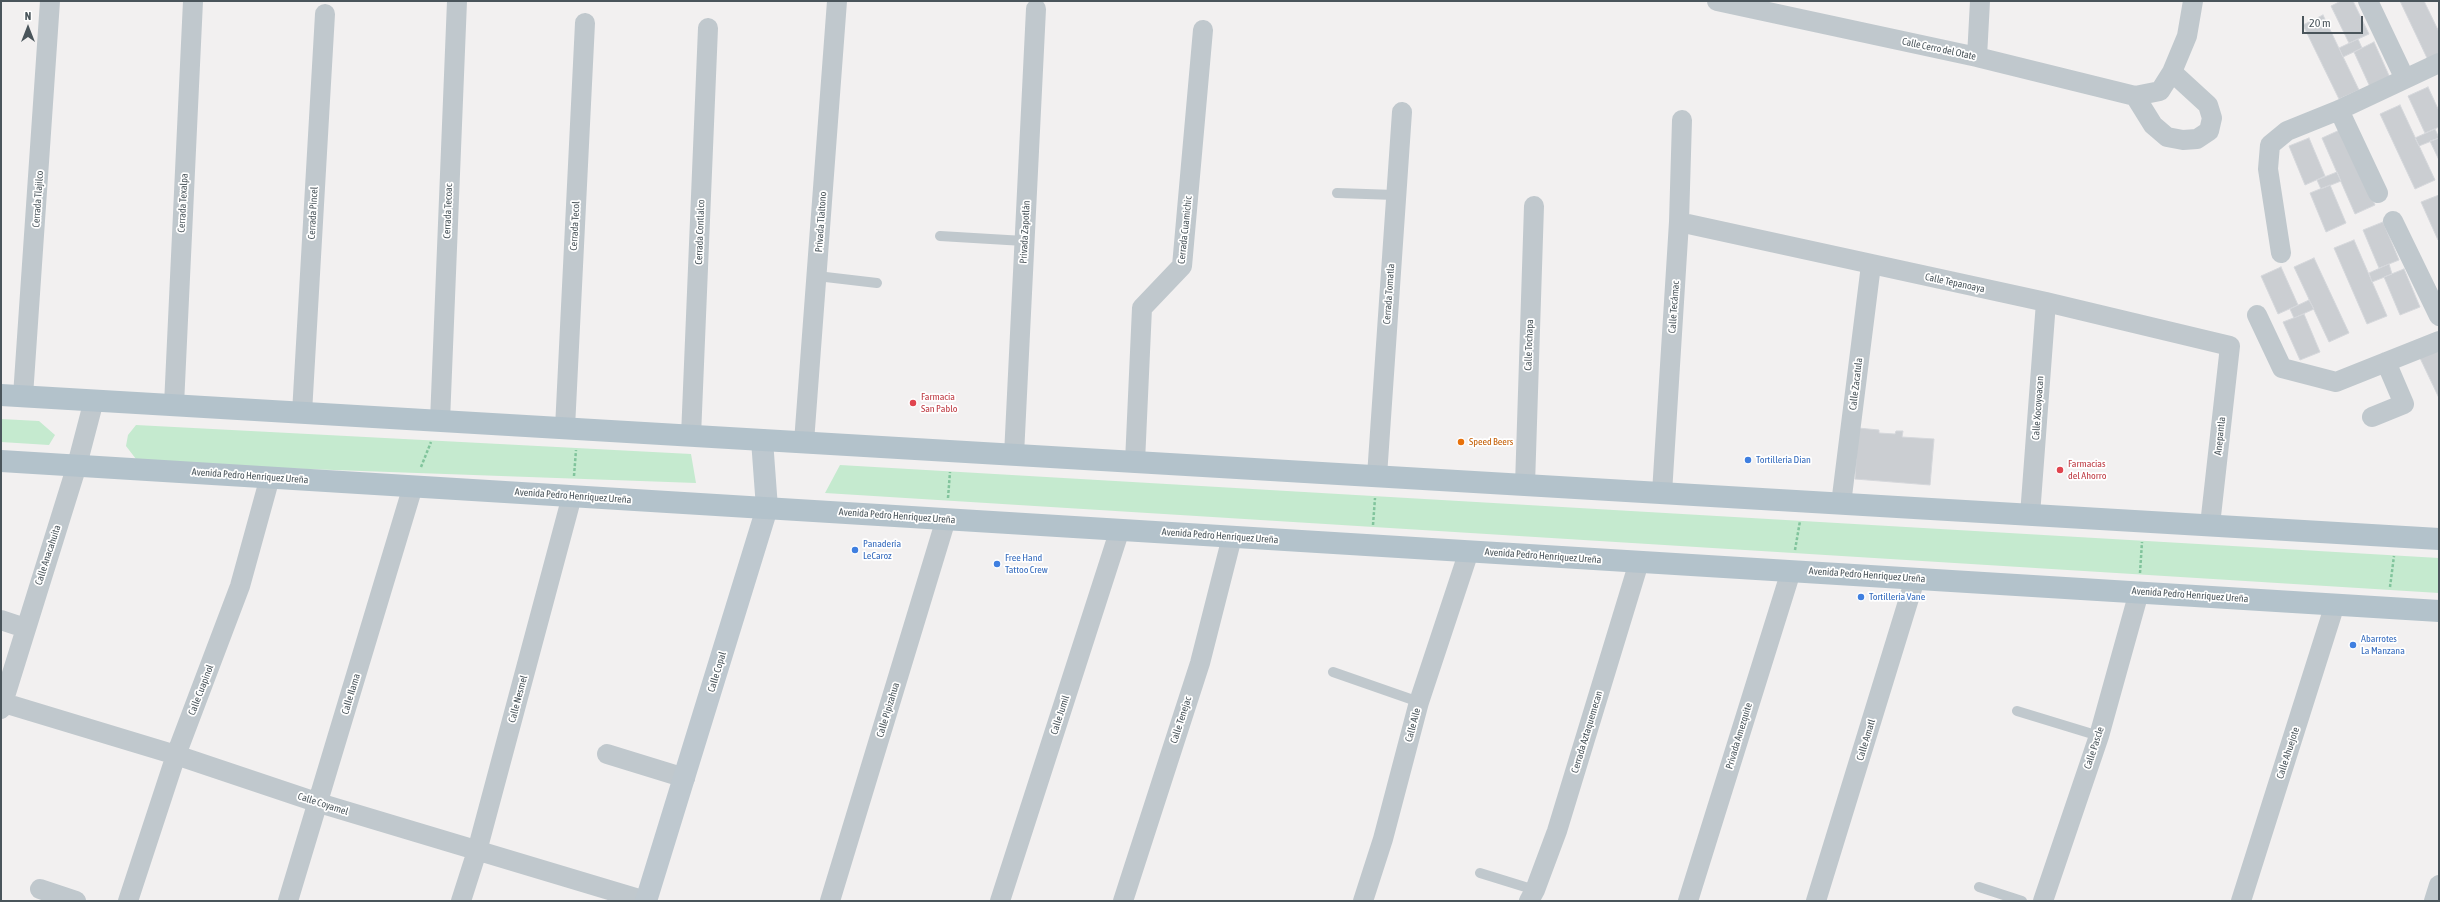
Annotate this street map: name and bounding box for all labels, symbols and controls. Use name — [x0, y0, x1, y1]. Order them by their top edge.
north arrow — [8, 8, 48, 48]
scale bar — [2304, 8, 2365, 34]
text: N — [25, 10, 31, 22]
text: 20 m — [2309, 16, 2331, 30]
street label: Calle Cerro del Otate — [1901, 35, 1977, 63]
street label: Cerrada Tlajilco — [30, 170, 46, 228]
street label: Cerrada Texalpa — [175, 173, 191, 233]
street label: Cerrada Tecoac — [441, 183, 455, 239]
street label: Cerrada Pincel — [306, 186, 320, 240]
street label: Privada Tlaltono — [813, 191, 829, 253]
street label: Cerrada Cuamichic — [1175, 195, 1195, 265]
street label: Cerrada Contlalco — [693, 199, 707, 265]
street label: Privada Zapotlán — [1017, 200, 1033, 264]
street label: Cerrada Tecol — [568, 201, 582, 251]
street label: Cerrada Tomatla — [1381, 263, 1397, 325]
street label: Calle Tepanoaya — [1924, 271, 1986, 295]
street label: Calle Tecámac — [1666, 280, 1682, 334]
street label: Calle Tochapa — [1522, 319, 1536, 371]
street label: Calle Zacatula — [1847, 357, 1865, 411]
street label: Calle Xocoyoacan — [2030, 376, 2046, 440]
place label: Farmacia San Pablo — [921, 391, 957, 414]
marker: Farmacia San Pablo — [908, 398, 918, 408]
street label: Anepantla — [2212, 416, 2228, 456]
place label: Speed Beers — [1469, 436, 1513, 448]
marker: Speed Beers — [1456, 437, 1466, 447]
place label: Tortillería Dian — [1756, 454, 1811, 466]
marker: Tortillería Dian — [1743, 455, 1753, 465]
place label: Farmacias del Ahorro — [2068, 458, 2106, 482]
marker: Farmacias del Ahorro — [2055, 465, 2065, 475]
street label: Avenida Pedro Henríquez Ureña — [191, 466, 309, 486]
street label: Avenida Pedro Henríquez Ureña — [514, 486, 632, 506]
street label: Avenida Pedro Henríquez Ureña — [838, 506, 956, 526]
street label: Calle Anacahuita — [33, 523, 63, 587]
street label: Avenida Pedro Henríquez Ureña — [1161, 526, 1279, 546]
place label: Panadería LeCaroz — [863, 538, 901, 562]
marker: Panadería LeCaroz — [850, 545, 860, 555]
street label: Avenida Pedro Henríquez Ureña — [1484, 546, 1602, 566]
place label: Free Hand Tattoo Crew — [1005, 552, 1048, 576]
marker: Free Hand Tattoo Crew — [992, 559, 1002, 569]
street label: Avenida Pedro Henríquez Ureña — [1808, 565, 1926, 585]
street label: Avenida Pedro Henríquez Ureña — [2131, 585, 2249, 605]
place label: Tortillería Vane — [1869, 591, 1925, 603]
marker: Tortillería Vane — [1856, 592, 1866, 602]
place label: Abarrotes La Manzana — [2361, 633, 2405, 656]
marker: Abarrotes La Manzana — [2348, 640, 2358, 650]
street label: Calle Copal — [705, 650, 729, 694]
street label: Calle Cuapinol — [186, 663, 216, 717]
street label: Calle Ilama — [339, 672, 363, 716]
street label: Calle Nesmel — [506, 674, 530, 724]
street label: Calle Pipizahua — [874, 681, 902, 739]
street label: Cerrada Aztaquemecan — [1569, 690, 1605, 774]
street label: Calle Jumil — [1048, 694, 1072, 736]
street label: Calle Tenejac — [1168, 695, 1194, 745]
street label: Privada Amezquite — [1723, 701, 1755, 771]
street label: Calle Aile — [1403, 707, 1423, 743]
street label: Calle Amatl — [1854, 718, 1878, 762]
street label: Calle Pascle — [2082, 725, 2106, 771]
street label: Calle Ahuejote — [2274, 726, 2302, 780]
street label: Calle Coyamel — [296, 790, 350, 818]

